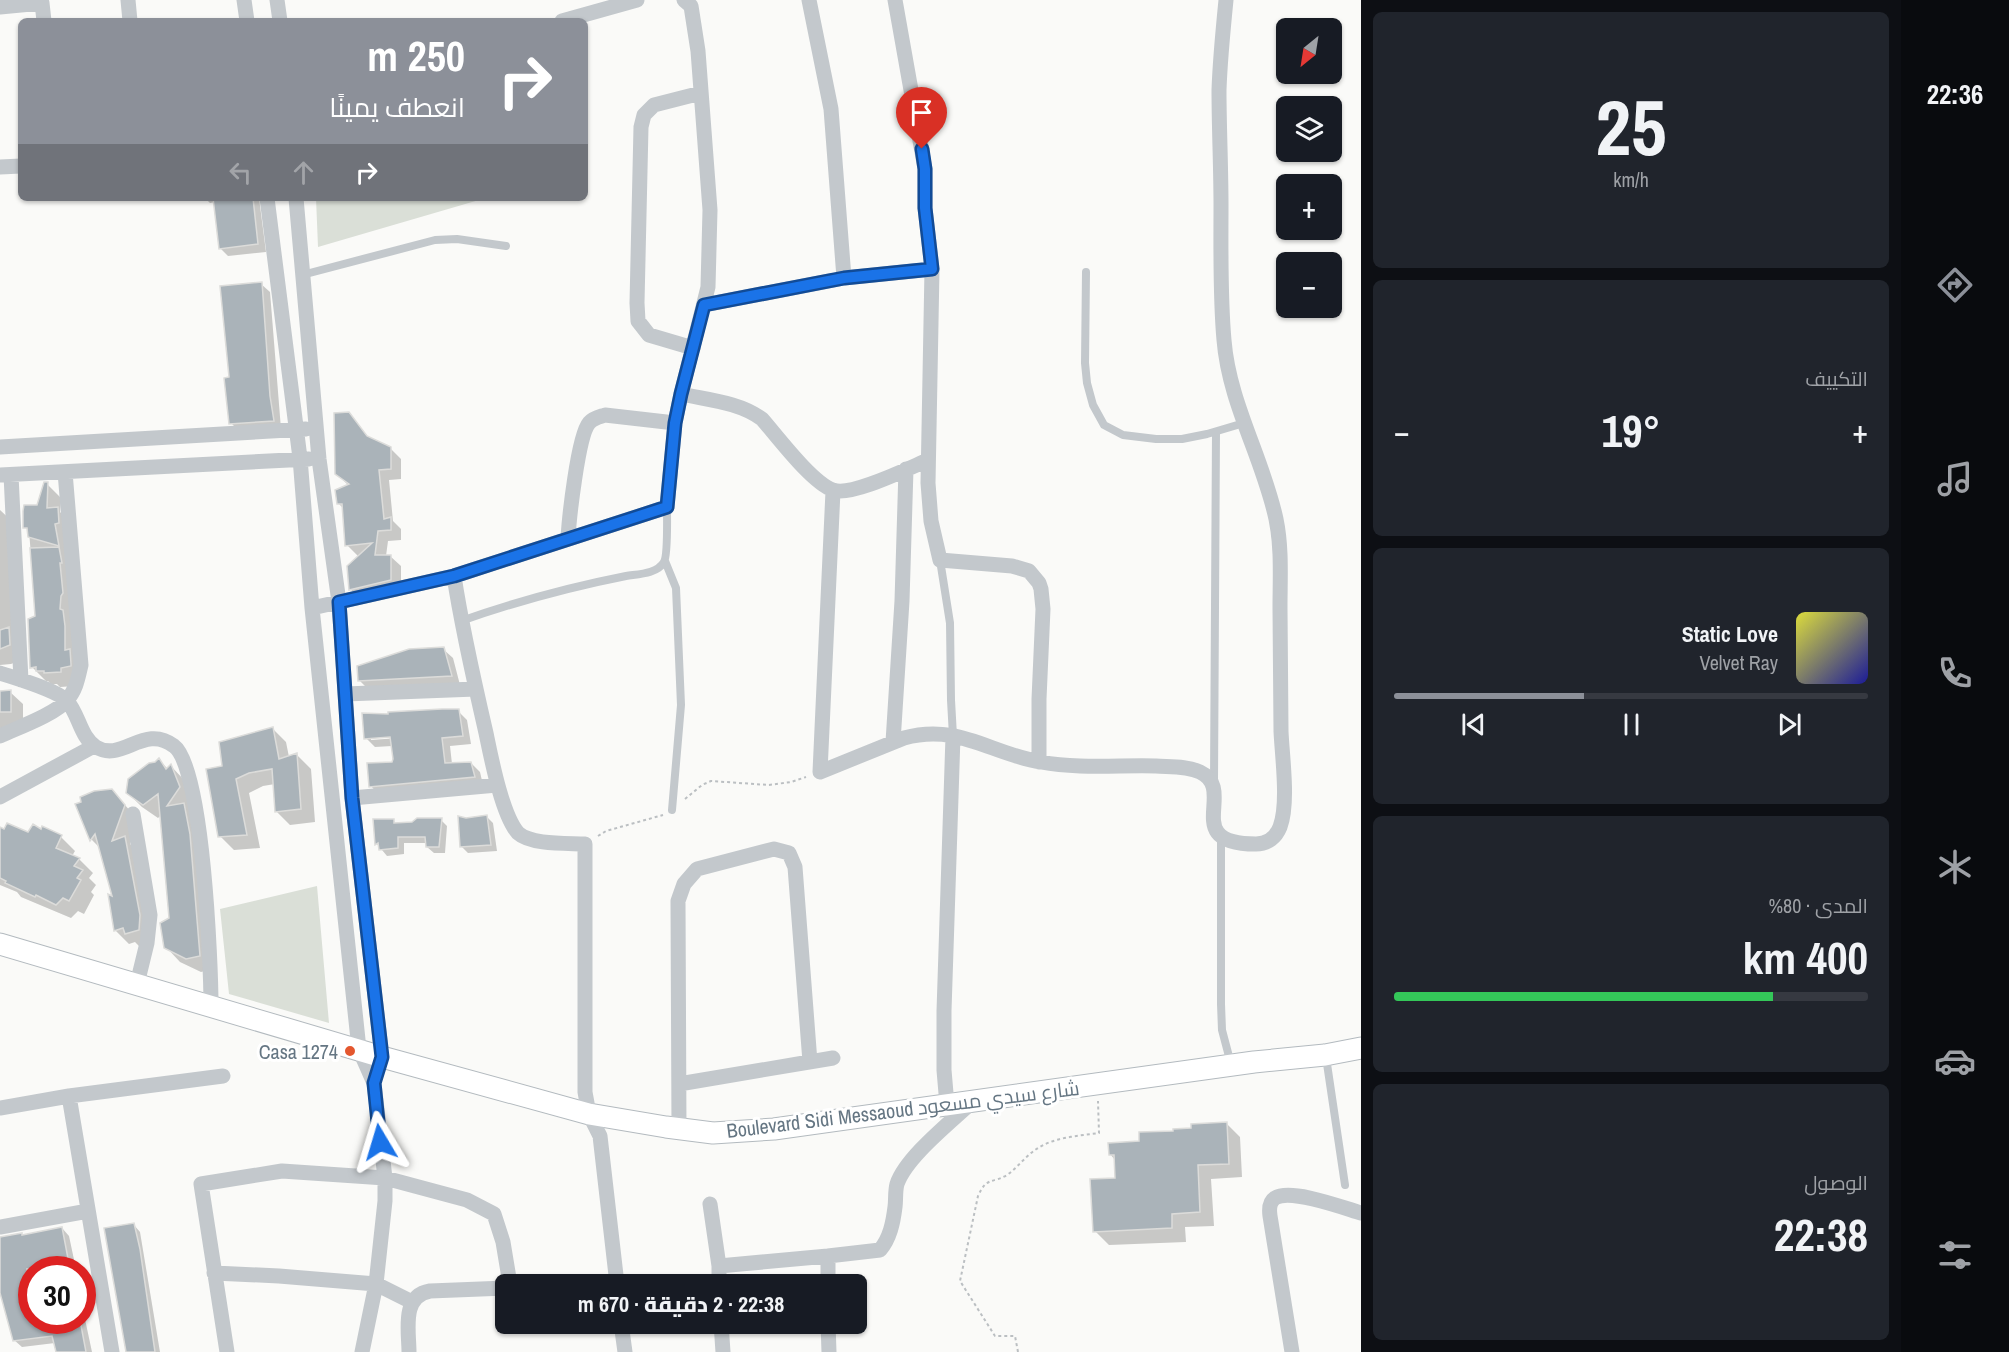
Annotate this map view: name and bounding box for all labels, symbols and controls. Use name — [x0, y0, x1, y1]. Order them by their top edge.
north arrow — [1276, 18, 1342, 84]
map controls — [1276, 18, 1342, 318]
text: 250 m — [367, 28, 465, 84]
icon: right — [486, 42, 564, 120]
text: 25 — [1595, 74, 1667, 179]
text: 22:36 — [1927, 76, 1983, 112]
pin — [896, 87, 947, 149]
text: انعطف يمينًا — [329, 89, 465, 125]
icon: arrive — [905, 96, 938, 129]
button: layers — [1276, 96, 1342, 162]
icon: left — [224, 156, 257, 189]
icon: ahead — [287, 156, 320, 189]
icon: right — [350, 156, 383, 189]
text: km/h — [1613, 166, 1649, 193]
button: + — [1276, 174, 1342, 240]
button: − — [1276, 252, 1342, 318]
icon: directions — [1934, 264, 1976, 306]
text: التكييف — [1805, 365, 1868, 392]
text: 19° — [1601, 400, 1661, 461]
text: − — [1394, 409, 1410, 453]
text: + — [1852, 409, 1868, 453]
icon: music — [1934, 458, 1976, 500]
text: Static Love — [1682, 619, 1778, 649]
text: Velvet Ray — [1700, 649, 1778, 676]
icon: phone — [1934, 652, 1976, 694]
icon: previous — [1457, 708, 1490, 741]
icon: pause — [1615, 708, 1648, 741]
icon: next — [1773, 708, 1806, 741]
icon: climate — [1934, 846, 1976, 888]
text: المدى · 80% — [1768, 892, 1868, 919]
text: 400 km — [1743, 927, 1868, 988]
place label: Casa 1274 — [259, 1038, 338, 1065]
icon: car — [1934, 1040, 1976, 1082]
marker: Casa 1274 — [343, 1044, 357, 1058]
street label: Boulevard Sidi Messaoud شارع سيدي مسعود — [725, 1074, 1081, 1147]
position arrow — [348, 1110, 412, 1174]
text: الوصول — [1804, 1169, 1868, 1196]
text: 22:38 — [1774, 1204, 1868, 1265]
icon: filters — [1934, 1234, 1976, 1276]
speed limit sign: 30 — [18, 1256, 96, 1334]
text: 22:38 · 2 دقيقة · 670 m — [578, 1289, 784, 1319]

